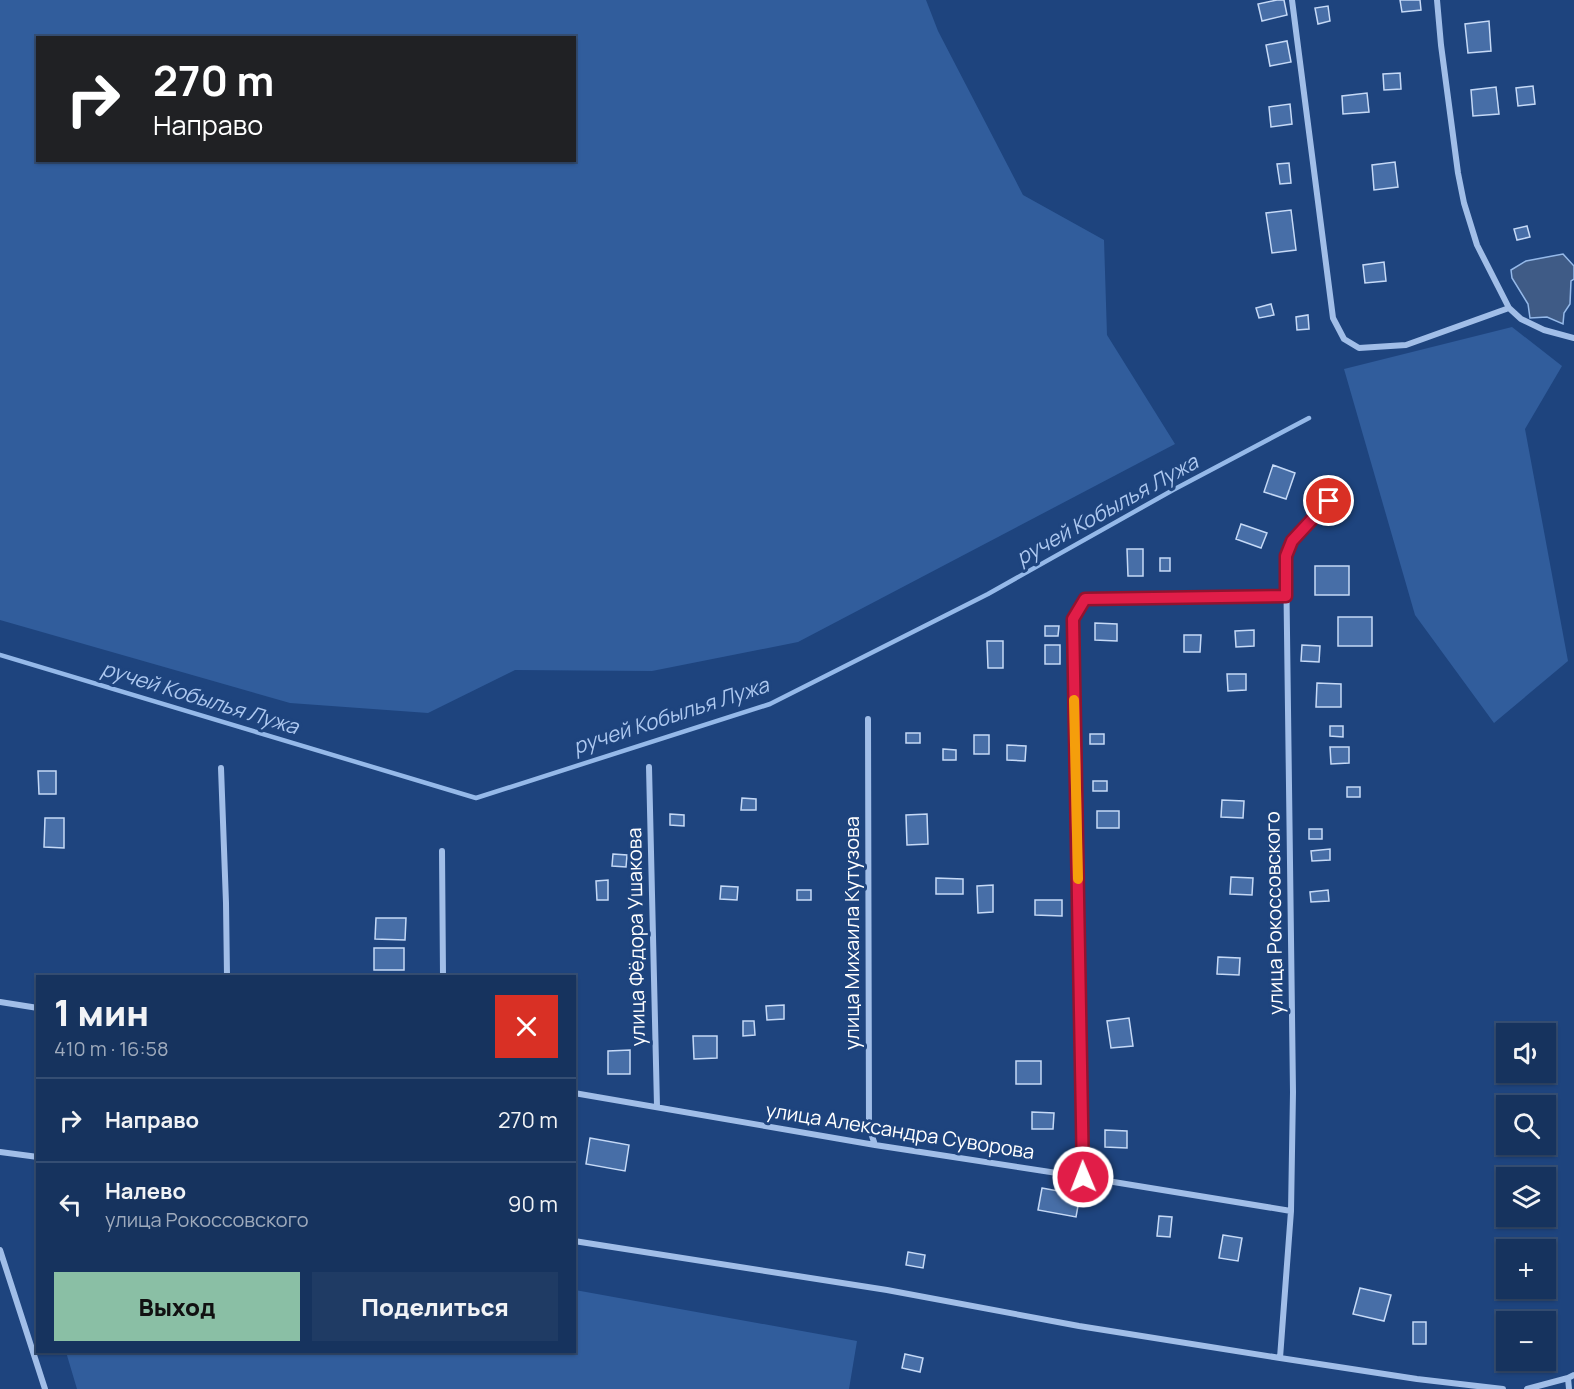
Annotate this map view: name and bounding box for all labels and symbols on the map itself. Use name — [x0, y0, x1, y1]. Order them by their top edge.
water label: ручей Кобылья Лужа — [1010, 447, 1204, 571]
pin — [1303, 475, 1354, 526]
water label: ручей Кобылья Лужа — [99, 654, 303, 741]
water label: ручей Кобылья Лужа — [569, 670, 773, 760]
street label: улица Рокоссовского — [1258, 811, 1289, 1015]
street label: улица Михаила Кутузова — [838, 816, 865, 1050]
street label: улица Фёдора Ушакова — [620, 827, 651, 1047]
street label: улица Александра Суворова — [764, 1096, 1036, 1165]
position arrow — [1051, 1145, 1115, 1209]

